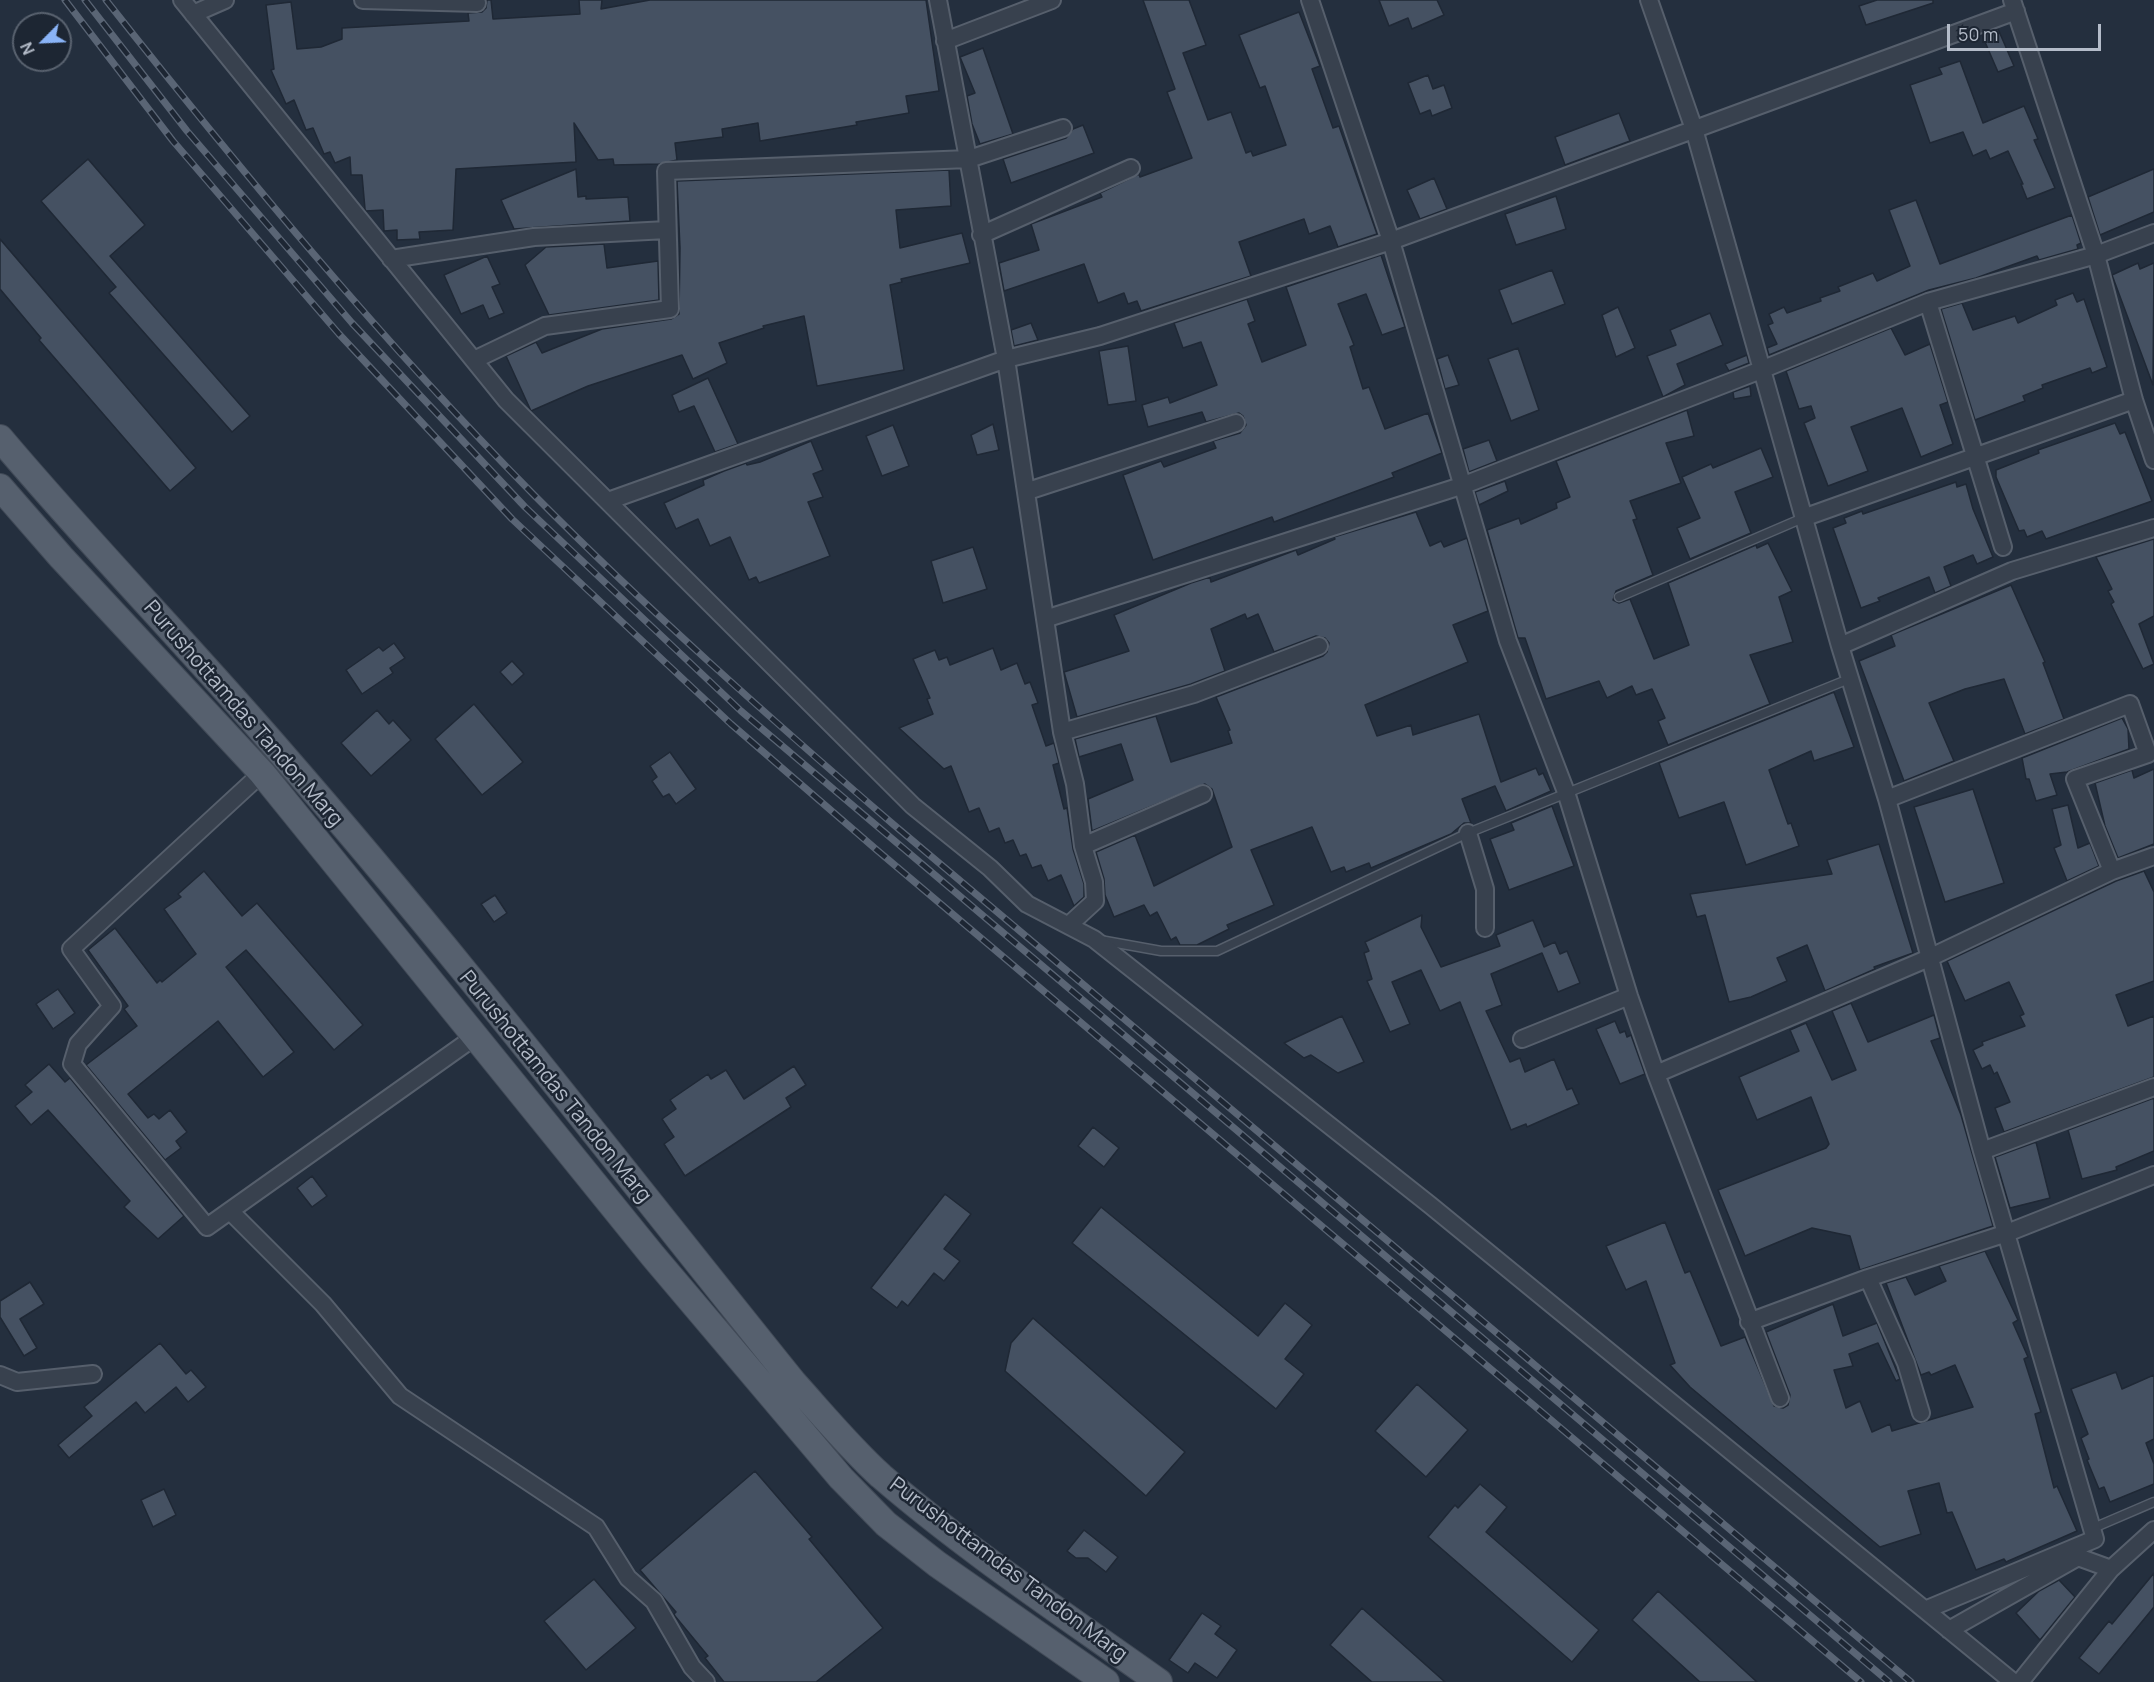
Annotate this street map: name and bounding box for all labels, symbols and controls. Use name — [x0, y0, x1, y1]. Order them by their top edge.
north arrow — [12, 12, 72, 72]
scale bar — [1950, 12, 2104, 50]
text: 50 m — [1958, 22, 1998, 46]
text: N — [15, 39, 40, 58]
street label: Purushottamdas Tandon Marg — [138, 596, 348, 832]
street label: Purushottamdas Tandon Marg — [454, 966, 656, 1208]
street label: Purushottamdas Tandon Marg — [884, 1472, 1132, 1668]

